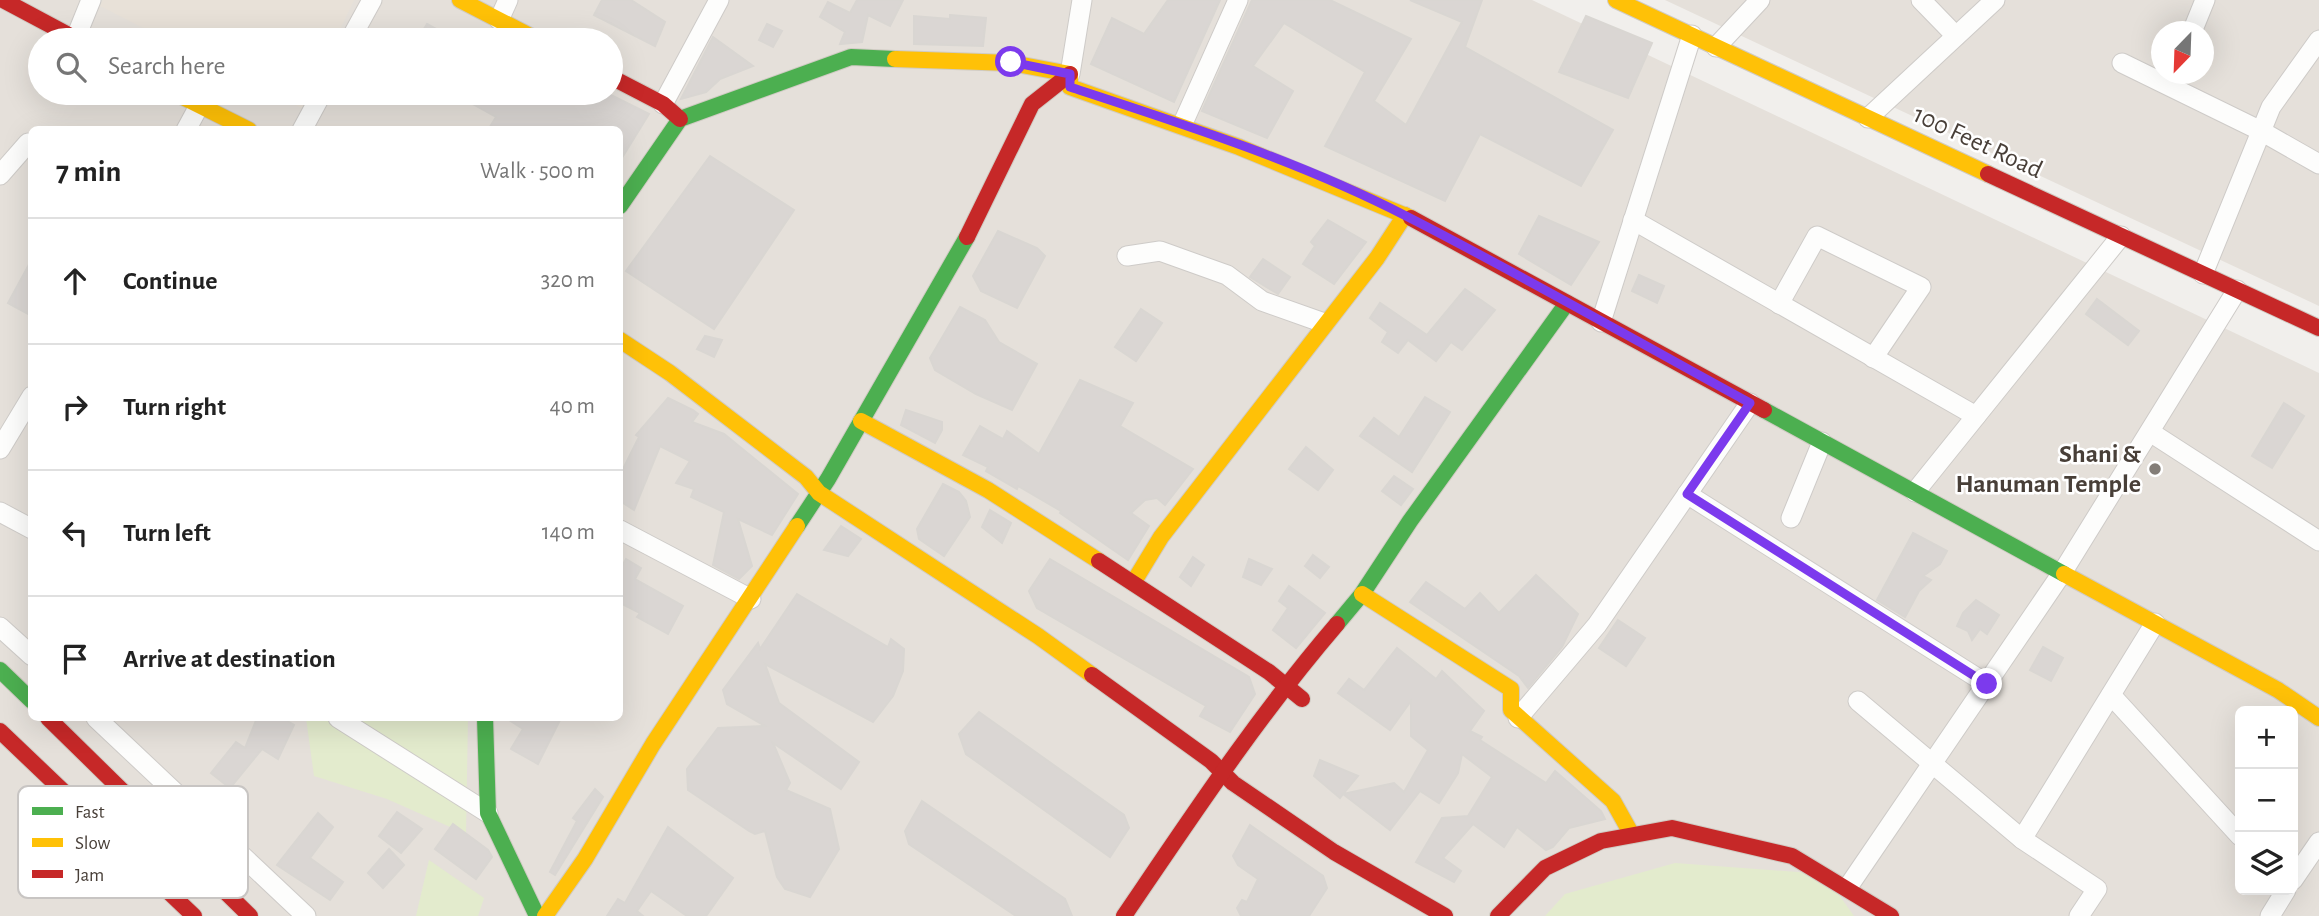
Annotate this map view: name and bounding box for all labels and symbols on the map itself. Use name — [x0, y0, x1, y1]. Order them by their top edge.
north arrow — [2151, 21, 2214, 84]
route start — [995, 46, 1026, 77]
street label: 100 Feet Road — [1909, 101, 2047, 183]
place label: Shani & Hanuman Temple — [1956, 441, 2142, 497]
marker: Shani & Hanuman Temple — [2147, 461, 2163, 477]
route end — [1971, 668, 2002, 699]
legend — [18, 786, 248, 898]
text: Fast — [75, 803, 105, 822]
text: Slow — [75, 834, 111, 853]
text: Jam — [75, 866, 104, 885]

